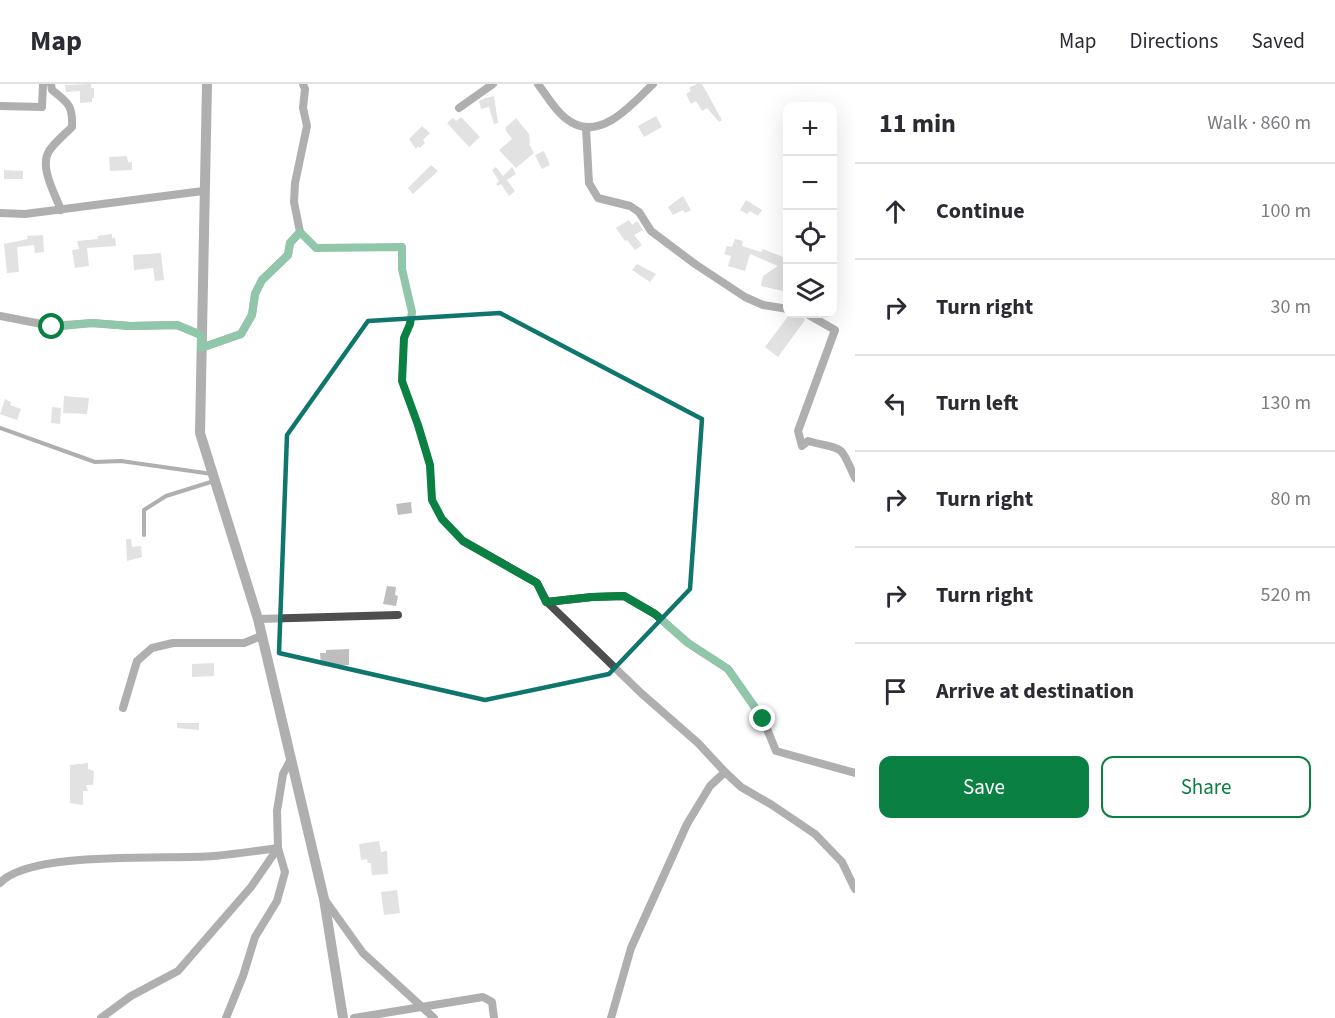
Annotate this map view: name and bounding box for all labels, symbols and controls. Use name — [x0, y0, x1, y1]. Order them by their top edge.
text: Map — [30, 21, 82, 61]
text: Map — [1059, 26, 1097, 56]
text: Directions — [1130, 26, 1218, 56]
text: Saved — [1251, 26, 1305, 56]
map controls — [783, 102, 837, 318]
button: + — [783, 102, 837, 156]
text: 11 min — [879, 105, 956, 142]
text: Walk · 860 m — [1207, 109, 1311, 137]
button: − — [783, 156, 837, 210]
icon: ahead — [879, 195, 912, 228]
text: Continue — [936, 195, 1025, 227]
text: 100 m — [1261, 197, 1311, 225]
button: locate — [783, 210, 837, 264]
button: layers — [783, 264, 837, 318]
icon: right — [879, 291, 912, 324]
text: Turn right — [936, 291, 1033, 323]
text: 30 m — [1271, 293, 1311, 321]
route start — [38, 313, 64, 339]
icon: left — [879, 387, 912, 420]
text: Turn left — [936, 387, 1018, 419]
text: 130 m — [1261, 389, 1311, 417]
icon: right — [879, 483, 912, 516]
text: Turn right — [936, 483, 1033, 515]
text: 80 m — [1271, 485, 1311, 513]
icon: right — [879, 579, 912, 612]
text: Turn right — [936, 579, 1033, 611]
text: 520 m — [1261, 581, 1311, 609]
icon: arrive — [879, 675, 912, 708]
text: Arrive at destination — [936, 675, 1134, 707]
route end — [749, 705, 775, 731]
button: Save — [879, 756, 1089, 818]
button: Share — [1101, 756, 1311, 818]

